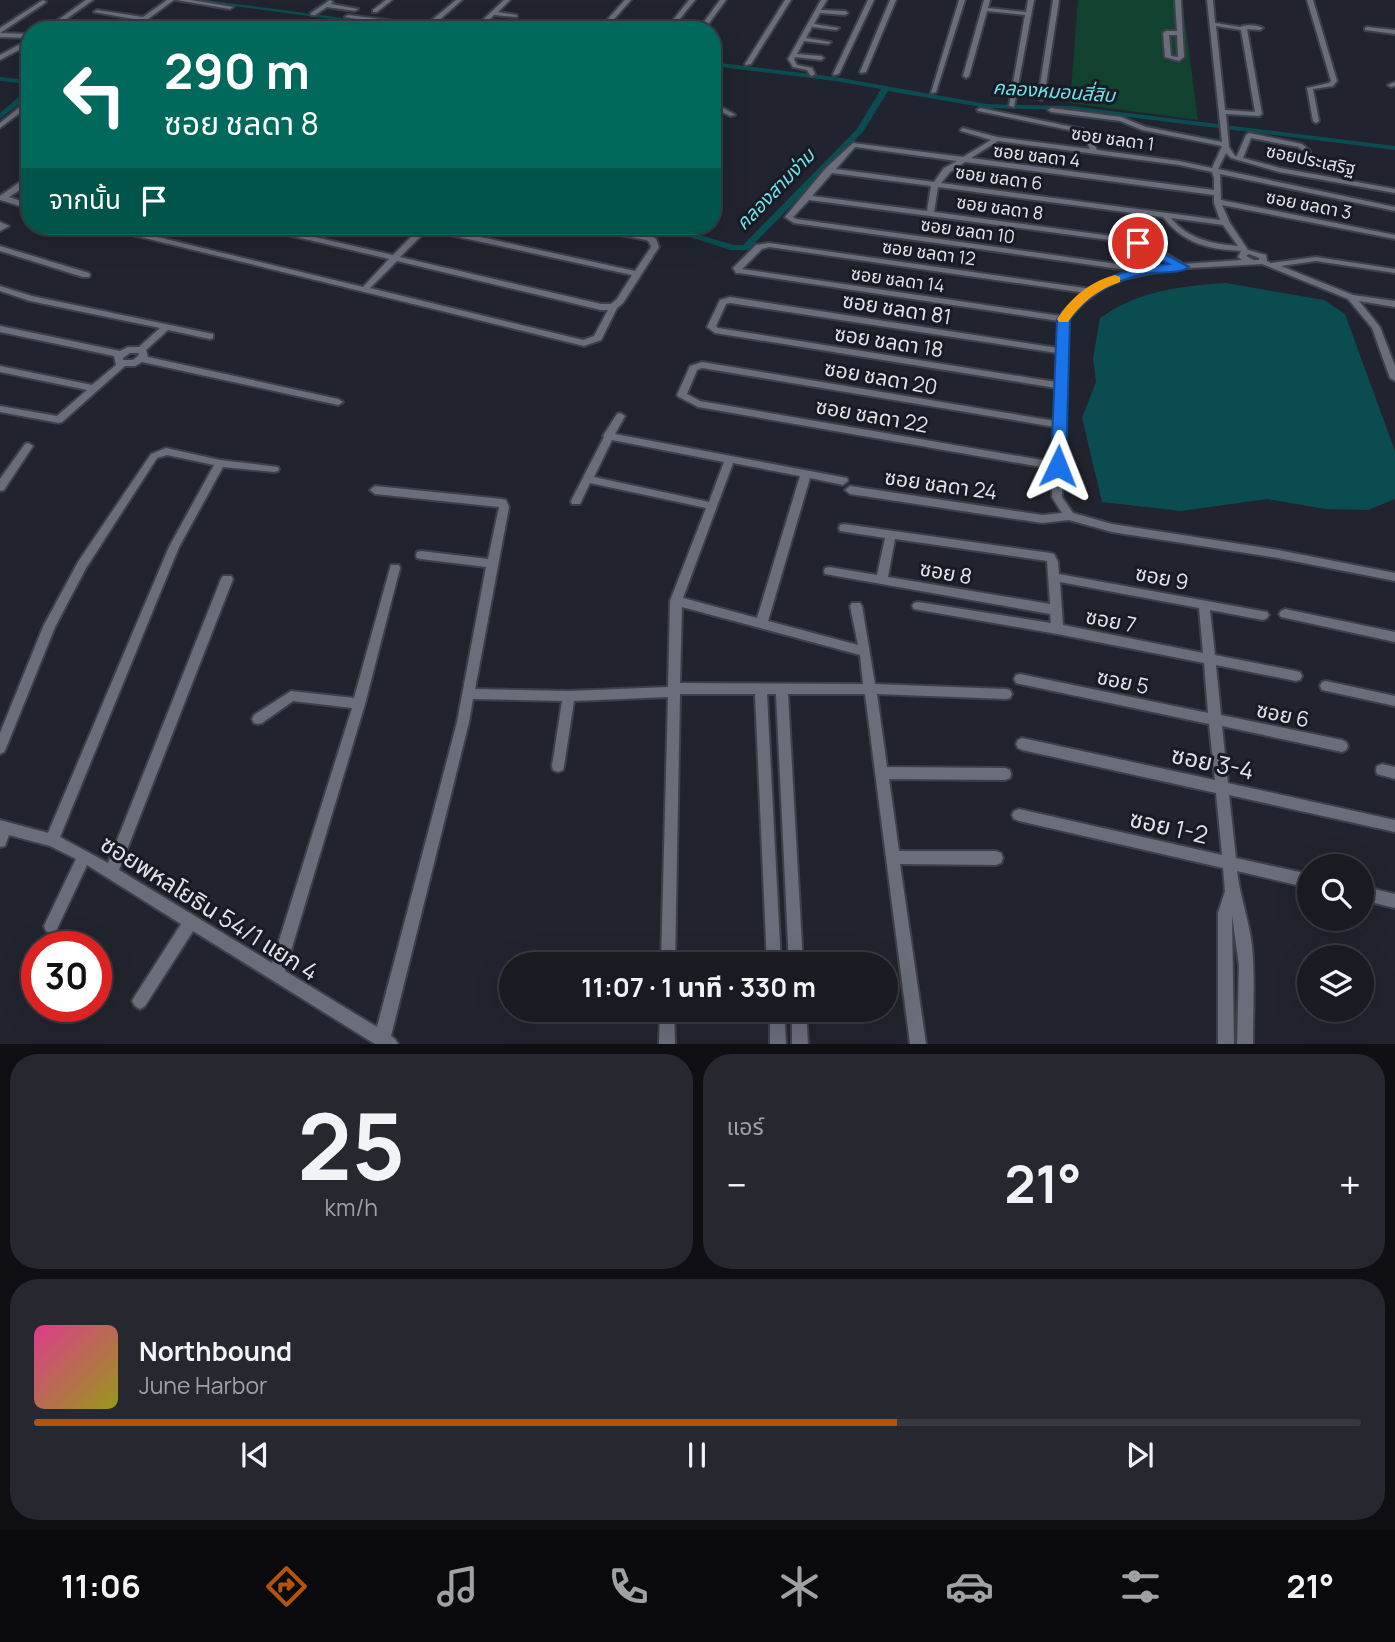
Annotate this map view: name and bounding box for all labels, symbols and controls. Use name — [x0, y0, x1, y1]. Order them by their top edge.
text: 290 m — [164, 37, 310, 104]
icon: left — [49, 49, 140, 140]
water label: คลองหมอนสี่สิบ — [992, 74, 1117, 108]
text: ซอย ชลดา 8 — [164, 101, 319, 145]
street label: ซอย ชลดา 1 — [1070, 120, 1156, 156]
street label: ซอย ชลดา 4 — [992, 138, 1082, 172]
street label: ซอยประเสริฐ — [1264, 138, 1358, 180]
water label: คลองสามง่าม — [730, 142, 821, 235]
street label: ซอย ชลดา 6 — [954, 159, 1044, 195]
text: จากนั้น — [49, 181, 121, 217]
icon: arrive — [135, 182, 173, 220]
street label: ซอย ชลดา 3 — [1264, 184, 1354, 224]
street label: ซอย ชลดา 8 — [955, 189, 1045, 225]
street label: ซอย ชลดา 10 — [919, 212, 1017, 248]
pin — [1108, 213, 1168, 273]
icon: arrive — [1119, 224, 1157, 262]
street label: ซอย ชลดา 12 — [881, 234, 977, 270]
street label: ซอย ชลดา 14 — [850, 261, 946, 297]
street label: ซอย ชลดา 81 — [840, 286, 954, 330]
street label: ซอย ชลดา 18 — [832, 319, 946, 363]
street label: ซอย ชลดา 20 — [822, 353, 940, 401]
street label: ซอย ชลดา 22 — [814, 391, 930, 439]
position arrow — [1021, 429, 1095, 503]
street label: ซอย ชลดา 24 — [883, 462, 999, 506]
street label: ซอย 8 — [918, 554, 974, 590]
street label: ซอย 9 — [1133, 558, 1191, 596]
street label: ซอย 7 — [1083, 601, 1139, 639]
street label: ซอย 5 — [1094, 662, 1152, 700]
street label: ซอย 6 — [1254, 695, 1312, 733]
street label: ซอย 3-4 — [1169, 737, 1257, 787]
street label: ซอย 1-2 — [1127, 801, 1211, 851]
street label: ซอยพหลโยธิน 54/1 แยก 4 — [95, 826, 325, 988]
map controls — [1297, 854, 1374, 1022]
button: search — [1297, 854, 1374, 931]
speed limit sign: 30 — [21, 931, 112, 1022]
button: layers — [1297, 945, 1374, 1022]
text: 11:07 · 1 นาที · 330 m — [581, 969, 816, 1005]
text: 25 — [297, 1083, 405, 1207]
text: แอร์ — [727, 1110, 764, 1142]
text: 21° — [1004, 1148, 1082, 1219]
text: − — [727, 1158, 747, 1210]
text: + — [1339, 1158, 1361, 1210]
text: km/h — [325, 1191, 378, 1223]
text: Northbound — [139, 1333, 292, 1369]
text: June Harbor — [139, 1369, 267, 1401]
icon: previous — [236, 1436, 274, 1474]
icon: pause — [678, 1436, 716, 1474]
icon: next — [1121, 1436, 1159, 1474]
icon: directions — [262, 1562, 311, 1611]
icon: music — [433, 1562, 482, 1611]
icon: phone — [604, 1562, 653, 1611]
icon: climate — [775, 1562, 824, 1611]
icon: car — [945, 1562, 994, 1611]
icon: filters — [1116, 1562, 1165, 1611]
text: 11:06 — [61, 1564, 141, 1608]
text: 21° — [1287, 1564, 1334, 1608]

